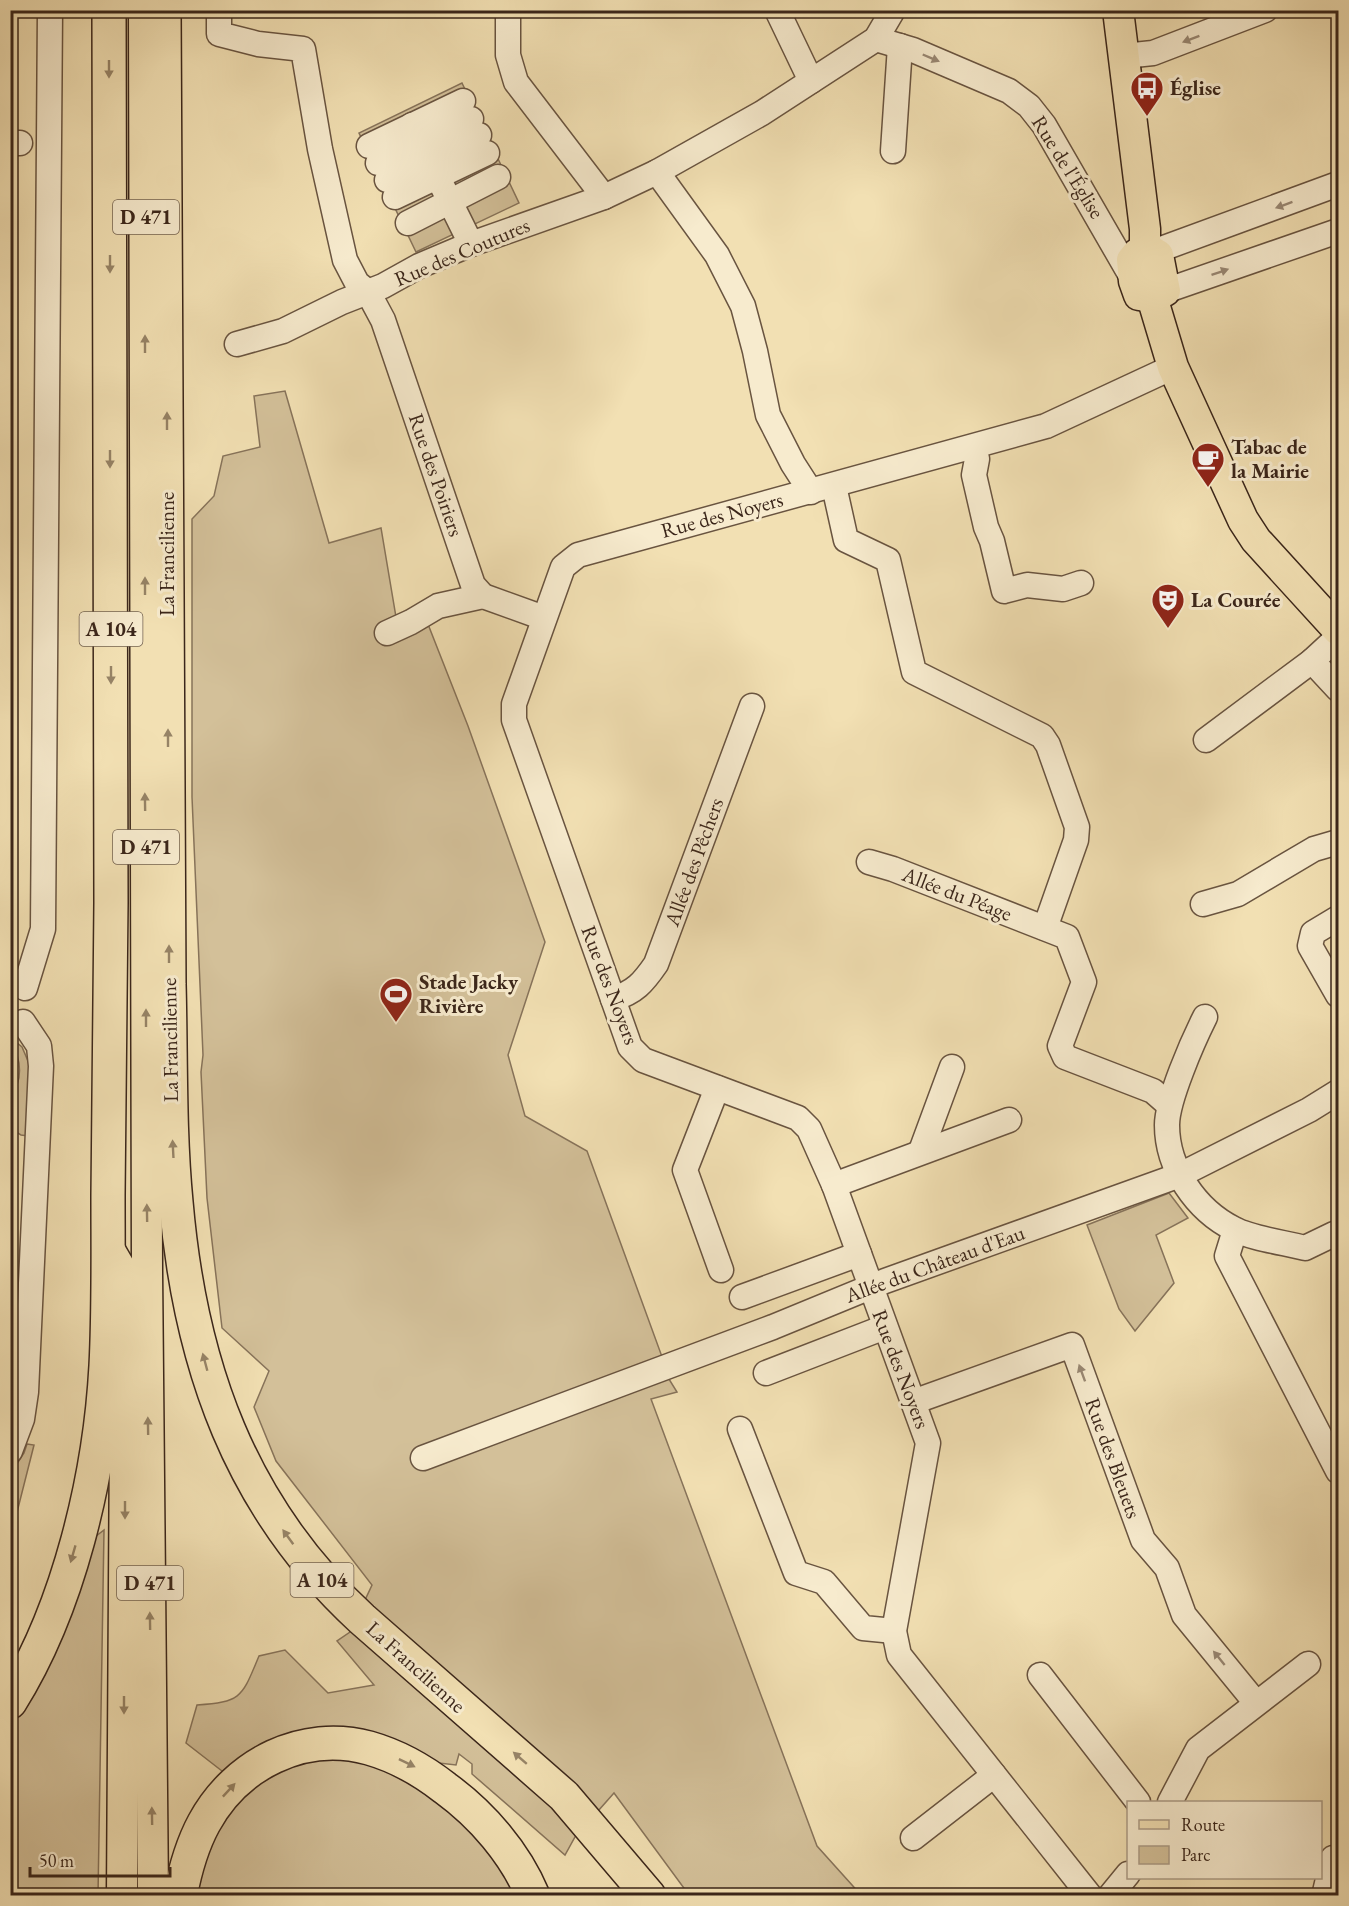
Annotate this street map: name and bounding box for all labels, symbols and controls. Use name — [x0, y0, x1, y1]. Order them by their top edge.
one-way arrow — [1182, 35, 1200, 44]
one-way arrow — [923, 53, 941, 63]
one-way arrow — [104, 59, 114, 78]
bus stop icon: Église — [1129, 70, 1165, 117]
place label: Église — [1170, 74, 1221, 101]
street label: Rue de l'Église — [1026, 110, 1111, 223]
road number: D 471 — [113, 200, 179, 234]
one-way arrow — [1275, 201, 1293, 210]
street label: Rue des Coutures — [390, 211, 534, 292]
one-way arrow — [105, 254, 115, 273]
one-way arrow — [1211, 266, 1229, 276]
one-way arrow — [140, 335, 150, 354]
street label: Rue des Poiriers — [403, 410, 470, 540]
one-way arrow — [162, 412, 172, 431]
place label: Tabac de la Mairie — [1231, 433, 1309, 484]
cafe icon: Tabac de la Mairie — [1190, 441, 1226, 488]
one-way arrow — [105, 449, 115, 468]
street label: Rue des Noyers — [658, 485, 786, 544]
street label: La Francilienne — [153, 492, 180, 616]
one-way arrow — [140, 576, 150, 595]
theatre icon: La Courée — [1150, 582, 1186, 629]
place label: La Courée — [1191, 586, 1281, 613]
road number: A 104 — [80, 612, 142, 646]
one-way arrow — [106, 665, 116, 684]
one-way arrow — [163, 728, 173, 747]
one-way arrow — [140, 792, 150, 811]
street label: Allée des Pêchers — [657, 794, 729, 931]
road number: D 471 — [113, 830, 179, 864]
street label: Allée du Péage — [898, 860, 1016, 927]
street label: Rue des Noyers — [575, 921, 646, 1048]
one-way arrow — [164, 944, 174, 963]
place label: Stade Jacky Rivière — [419, 968, 519, 1019]
sports icon: Stade Jacky Rivière — [378, 976, 414, 1023]
street label: La Francilienne — [155, 978, 184, 1102]
one-way arrow — [141, 1008, 151, 1027]
one-way arrow — [169, 1139, 178, 1158]
one-way arrow — [142, 1203, 152, 1222]
street label: Allée du Château d'Eau — [840, 1219, 1028, 1309]
street label: Rue des Noyers — [866, 1305, 937, 1432]
one-way arrow — [200, 1353, 209, 1371]
one-way arrow — [1076, 1363, 1086, 1381]
street label: Rue des Bleuets — [1079, 1394, 1148, 1522]
one-way arrow — [143, 1417, 153, 1436]
one-way arrow — [120, 1501, 130, 1520]
one-way arrow — [282, 1530, 294, 1546]
one-way arrow — [68, 1545, 77, 1563]
road number: A 104 — [290, 1563, 354, 1597]
road number: D 471 — [117, 1566, 183, 1600]
one-way arrow — [145, 1612, 155, 1631]
street label: La Francilienne — [361, 1615, 472, 1718]
one-way arrow — [1213, 1650, 1226, 1666]
one-way arrow — [119, 1696, 129, 1715]
one-way arrow — [512, 1752, 528, 1765]
one-way arrow — [398, 1759, 415, 1768]
one-way arrow — [222, 1782, 236, 1797]
legend — [1127, 1801, 1322, 1879]
one-way arrow — [147, 1807, 157, 1826]
text: Route — [1181, 1813, 1225, 1836]
scale bar — [30, 1840, 170, 1878]
text: Parc — [1181, 1843, 1211, 1866]
text: 50 m — [39, 1849, 74, 1872]

